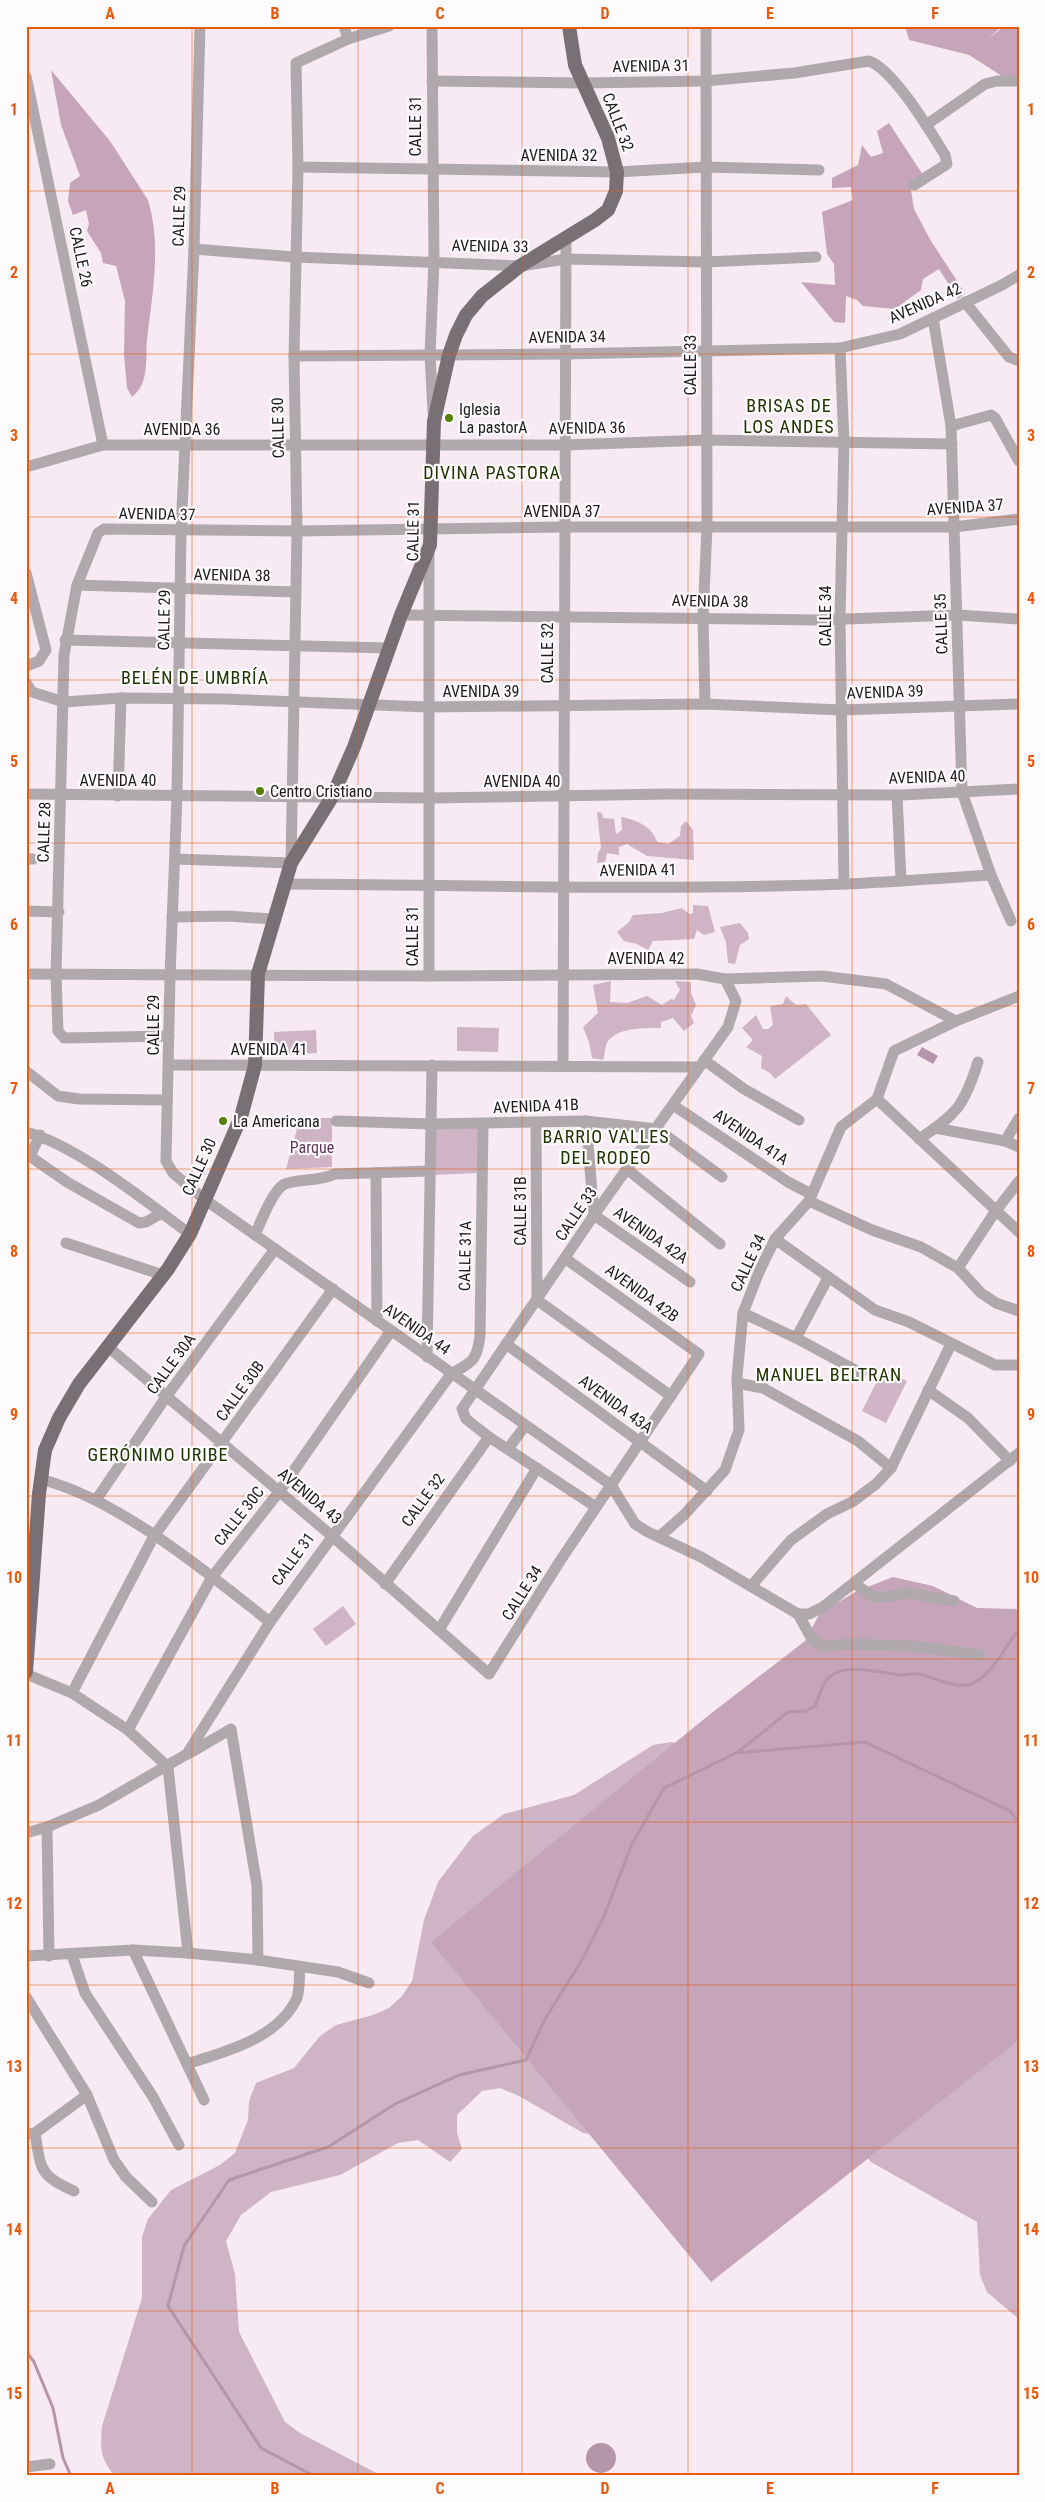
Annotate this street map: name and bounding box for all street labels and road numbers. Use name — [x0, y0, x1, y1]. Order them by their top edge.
street label: AVENIDA 31 — [612, 56, 690, 76]
street label: CALLE 32 — [598, 90, 638, 154]
street label: CALLE 31 — [406, 96, 425, 156]
street label: AVENIDA 32 — [520, 146, 598, 165]
street label: CALLE 29 — [168, 185, 190, 247]
street label: CALLE 26 — [65, 225, 97, 289]
street label: AVENIDA 33 — [451, 236, 529, 256]
street label: AVENIDA 42 — [886, 279, 964, 327]
street label: AVENIDA 34 — [528, 327, 606, 347]
street label: CALLE 33 — [681, 335, 700, 395]
street label: CALLE 30 — [268, 397, 288, 459]
street label: AVENIDA 36 — [548, 418, 626, 438]
street label: AVENIDA 36 — [143, 420, 221, 439]
street label: AVENIDA 37 — [926, 495, 1004, 519]
street label: CALLE 31 — [403, 500, 423, 562]
street label: AVENIDA 37 — [523, 502, 601, 521]
street label: AVENIDA 37 — [118, 504, 196, 524]
street label: AVENIDA 38 — [193, 565, 271, 585]
street label: CALLE 34 — [816, 585, 835, 646]
street label: CALLE 29 — [154, 589, 174, 651]
street label: AVENIDA 38 — [671, 591, 749, 611]
street label: CALLE 35 — [930, 593, 952, 655]
street label: CALLE 32 — [538, 622, 557, 683]
street label: AVENIDA 39 — [846, 681, 924, 703]
street label: AVENIDA 39 — [442, 682, 520, 701]
street label: AVENIDA 40 — [888, 766, 966, 788]
street label: AVENIDA 40 — [79, 771, 157, 790]
street label: AVENIDA 40 — [483, 772, 561, 791]
street label: CALLE 28 — [33, 801, 55, 863]
street label: AVENIDA 41 — [599, 860, 677, 880]
street label: CALLE 31 — [403, 906, 422, 966]
street label: AVENIDA 42 — [607, 949, 685, 968]
street label: CALLE 29 — [144, 995, 163, 1055]
street label: AVENIDA 41 — [230, 1040, 308, 1059]
street label: AVENIDA 41B — [493, 1095, 579, 1117]
street label: AVENIDA 41A — [710, 1105, 792, 1169]
street label: CALLE 30 — [178, 1135, 220, 1199]
street label: CALLE 31B — [511, 1176, 530, 1246]
street label: CALLE 33 — [551, 1183, 601, 1245]
street label: AVENIDA 42A — [610, 1202, 692, 1268]
street label: CALLE 31A — [455, 1221, 475, 1291]
street label: CALLE 34 — [727, 1231, 770, 1295]
street label: AVENIDA 42B — [602, 1260, 682, 1326]
street label: AVENIDA 44 — [380, 1299, 454, 1359]
street label: CALLE 30A — [143, 1330, 199, 1398]
street label: CALLE 30B — [212, 1357, 268, 1425]
street label: AVENIDA 43A — [576, 1371, 656, 1437]
street label: AVENIDA 43 — [274, 1464, 346, 1528]
street label: CALLE 32 — [397, 1470, 449, 1530]
street label: CALLE 30C — [210, 1483, 268, 1549]
street label: CALLE 31 — [267, 1529, 319, 1589]
street label: CALLE 34 — [498, 1562, 546, 1624]

